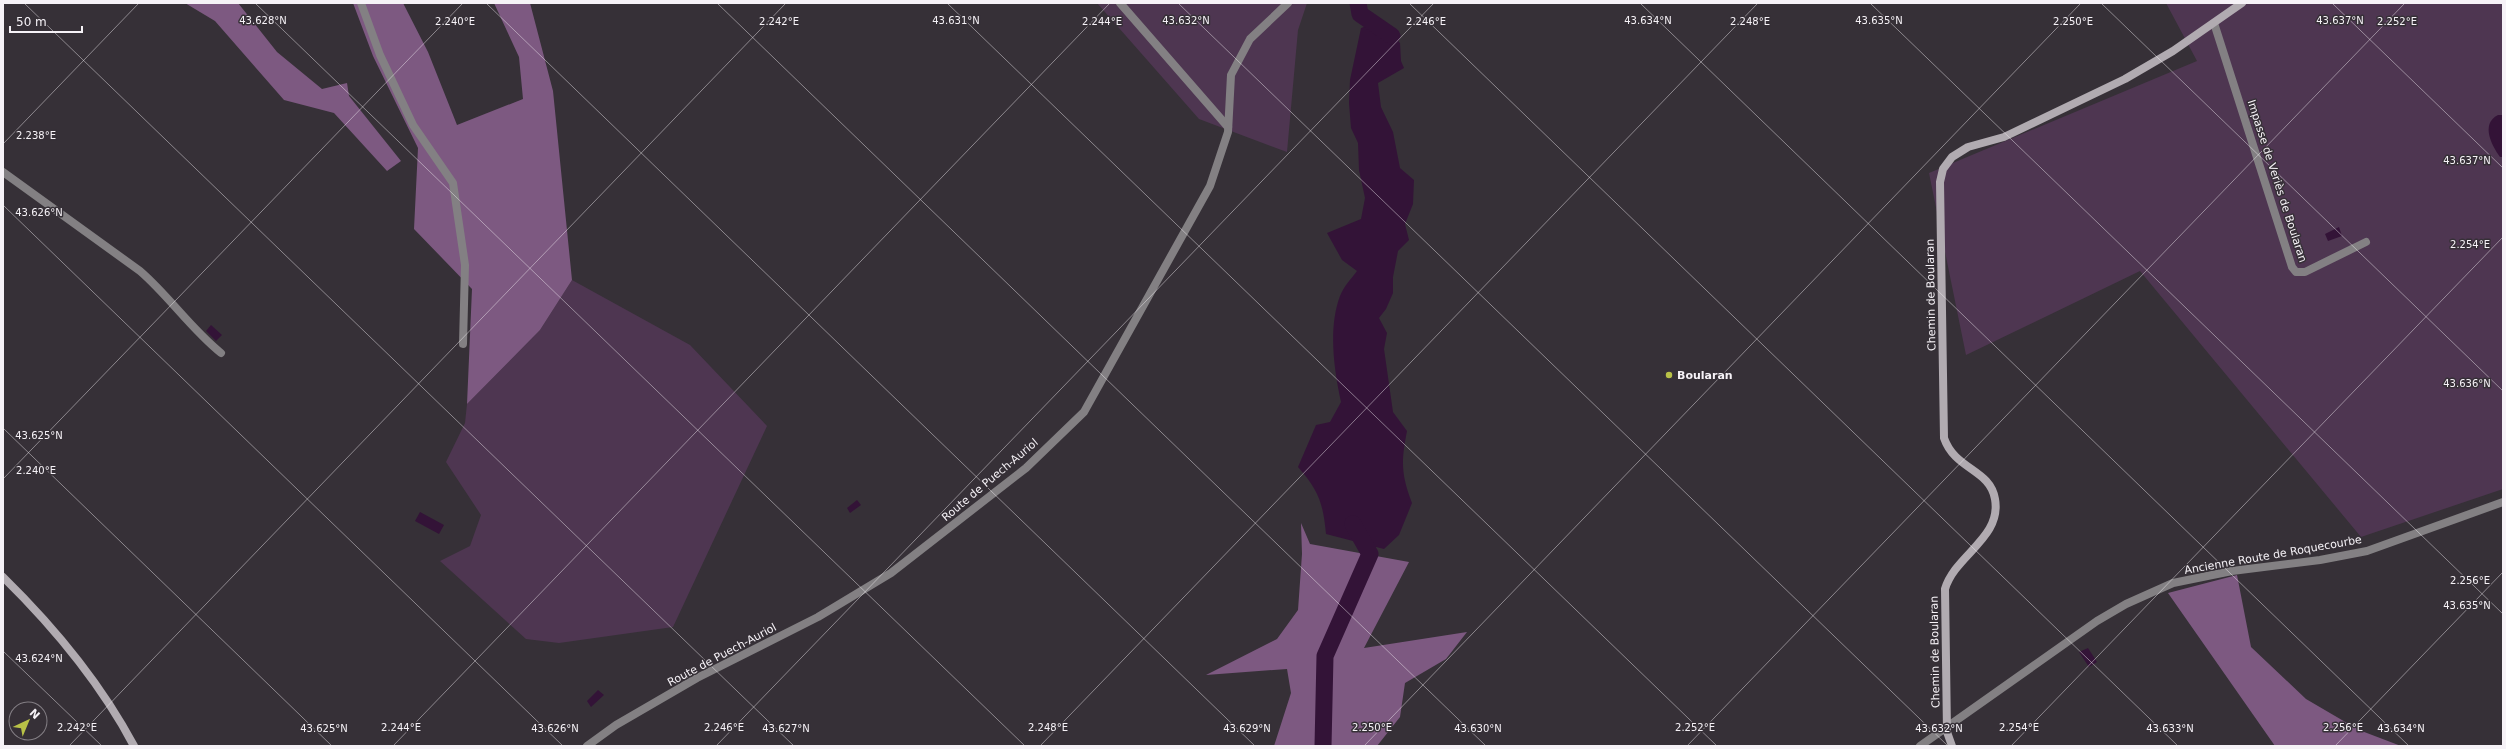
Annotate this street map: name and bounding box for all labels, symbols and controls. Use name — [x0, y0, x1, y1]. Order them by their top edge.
scale bar — [10, 8, 82, 34]
text: 50 m — [16, 15, 47, 29]
text: 43.628°N — [239, 15, 287, 26]
text: 43.631°N — [932, 15, 980, 26]
text: 43.632°N — [1162, 15, 1210, 26]
text: 43.634°N — [1624, 15, 1672, 26]
text: 43.635°N — [1855, 15, 1903, 26]
text: 43.637°N — [2316, 15, 2364, 26]
text: 2.240°E — [435, 16, 475, 27]
text: 2.242°E — [759, 16, 799, 27]
text: 2.244°E — [1082, 16, 1122, 27]
text: 2.246°E — [1406, 16, 1446, 27]
text: 2.248°E — [1730, 16, 1770, 27]
text: 2.250°E — [2053, 16, 2093, 27]
text: 2.252°E — [2377, 16, 2417, 27]
street label: Impasse de Veriès de Boularan — [2245, 98, 2309, 264]
text: 2.238°E — [16, 130, 56, 141]
text: 43.637°N — [2443, 155, 2491, 166]
text: 43.626°N — [15, 207, 63, 218]
street label: Chemin de Boularan — [1924, 239, 1938, 351]
text: 2.254°E — [2450, 239, 2490, 250]
place label: Boularan — [1677, 369, 1733, 382]
marker: Boularan — [1664, 370, 1674, 380]
text: 43.636°N — [2443, 378, 2491, 389]
text: 43.625°N — [15, 430, 63, 441]
street label: Route de Puech-Auriol — [939, 436, 1041, 524]
text: 2.240°E — [16, 465, 56, 476]
street label: Ancienne Route de Roquecourbe — [2183, 533, 2363, 577]
text: 2.256°E — [2450, 575, 2490, 586]
street label: Chemin de Boularan — [1928, 596, 1942, 708]
text: 43.635°N — [2443, 600, 2491, 611]
street label: Route de Puech-Auriol — [665, 621, 779, 689]
text: 43.624°N — [15, 653, 63, 664]
north arrow — [8, 701, 48, 741]
text: N — [27, 706, 42, 722]
text: 2.242°E — [57, 722, 97, 733]
text: 2.244°E — [381, 722, 421, 733]
text: 2.246°E — [704, 722, 744, 733]
text: 2.248°E — [1028, 722, 1068, 733]
text: 2.250°E — [1352, 722, 1392, 733]
text: 2.252°E — [1675, 722, 1715, 733]
text: 2.254°E — [1999, 722, 2039, 733]
text: 2.256°E — [2323, 722, 2363, 733]
text: 43.625°N — [300, 723, 348, 734]
text: 43.626°N — [531, 723, 579, 734]
text: 43.627°N — [762, 723, 810, 734]
text: 43.629°N — [1223, 723, 1271, 734]
text: 43.630°N — [1454, 723, 1502, 734]
text: 43.632°N — [1915, 723, 1963, 734]
text: 43.633°N — [2146, 723, 2194, 734]
text: 43.634°N — [2377, 723, 2425, 734]

